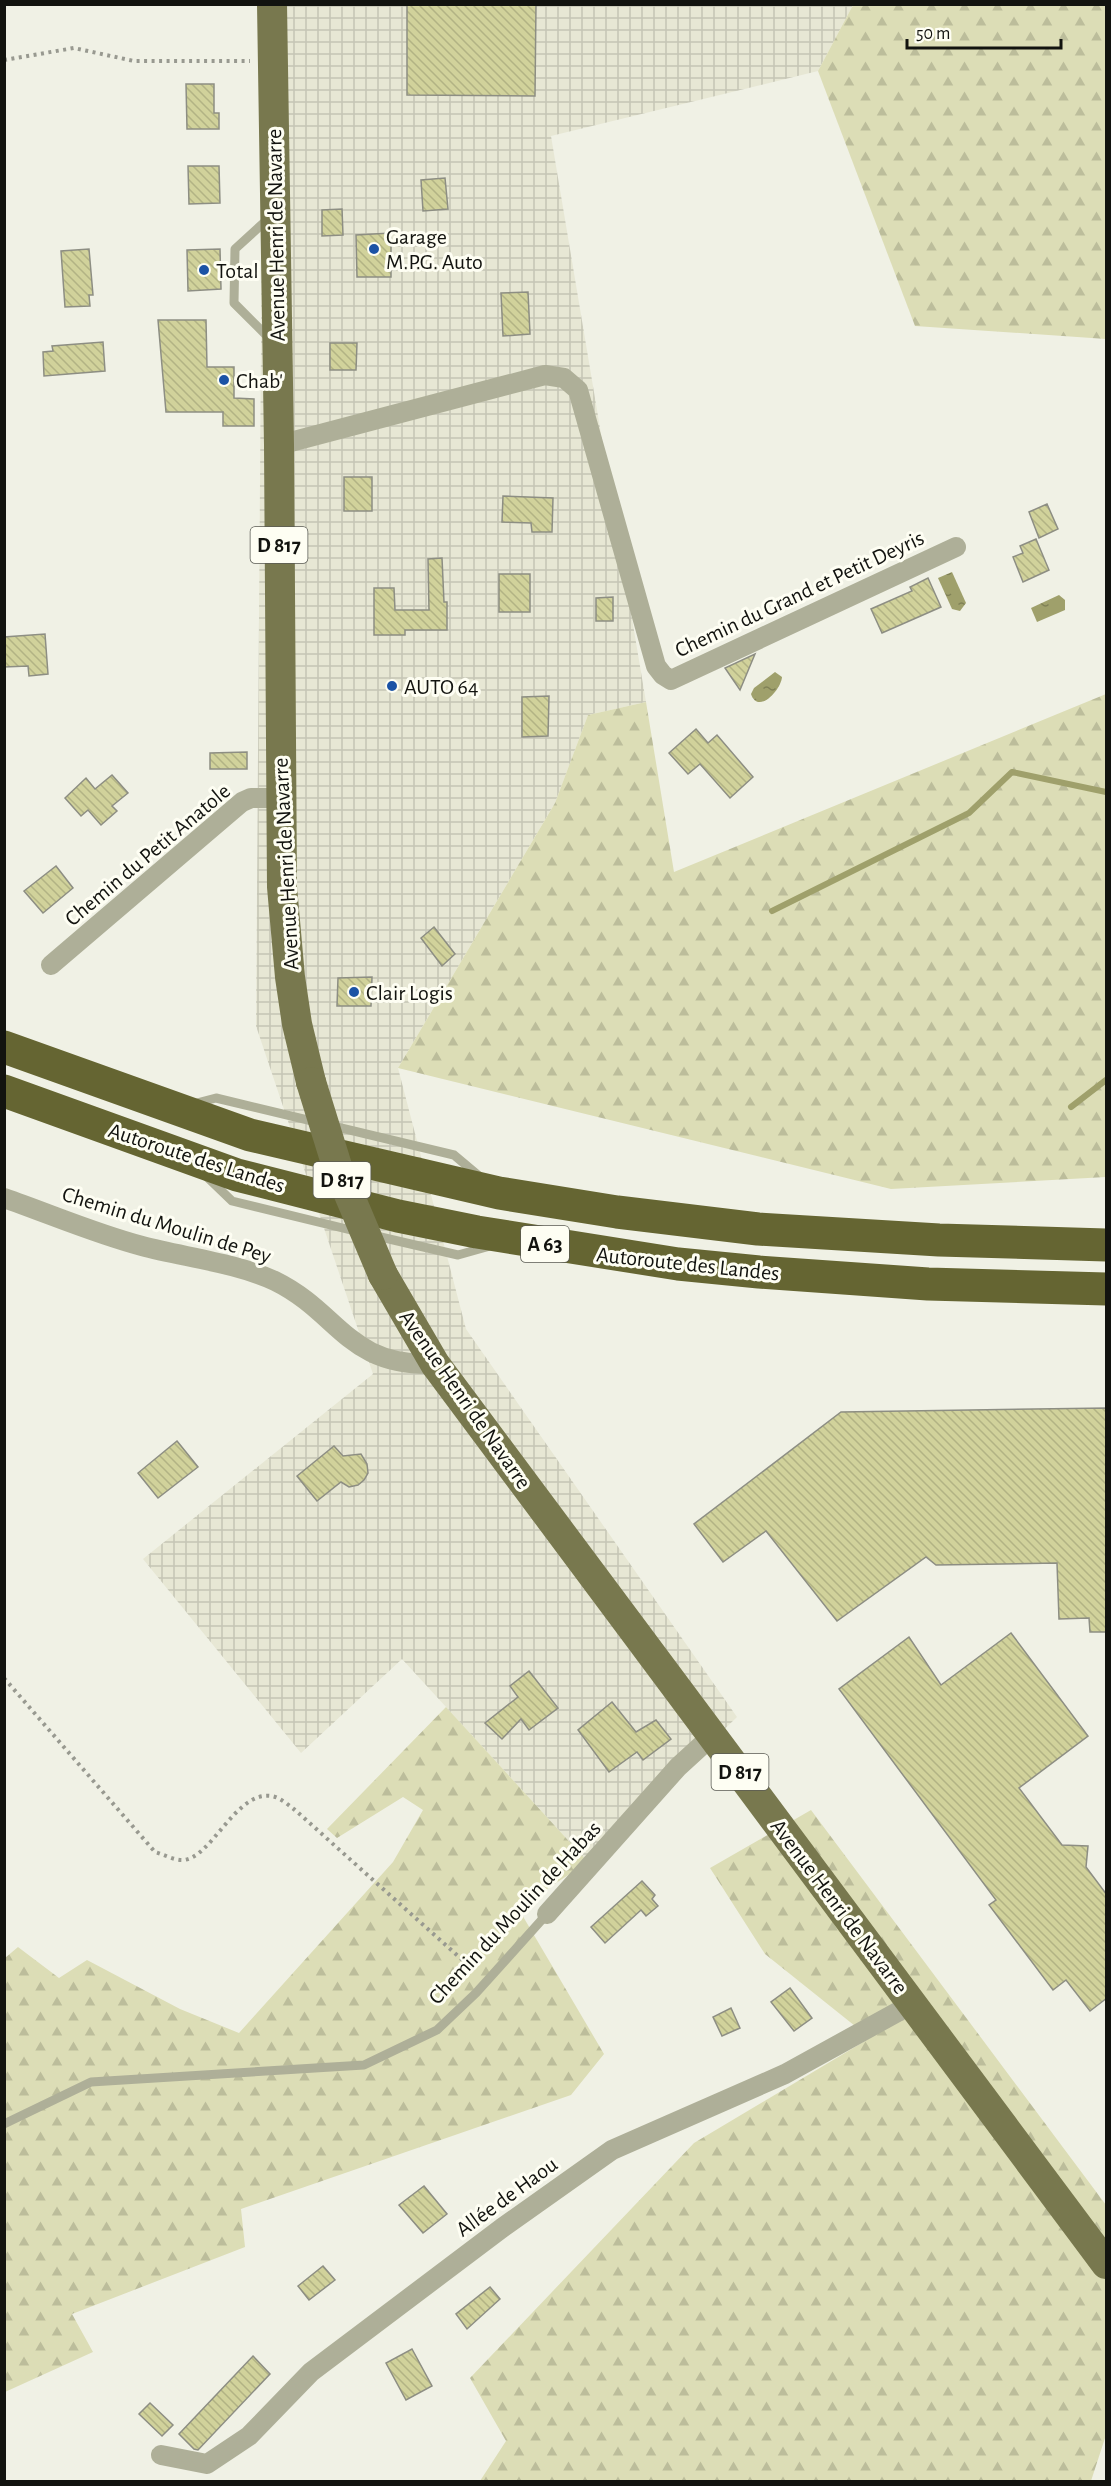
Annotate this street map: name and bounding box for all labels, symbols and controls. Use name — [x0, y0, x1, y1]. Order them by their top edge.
scale bar — [907, 12, 1062, 50]
text: 50 m — [916, 25, 950, 43]
street label: Avenue Henri de Navarre — [263, 129, 289, 341]
place label: Garage M.P.G. Auto — [386, 226, 483, 273]
marker: Garage M.P.G. Auto — [367, 242, 381, 256]
place label: Total — [216, 260, 259, 282]
marker: Total — [197, 263, 211, 277]
place label: Chab' — [236, 370, 283, 392]
marker: Chab' — [217, 373, 231, 387]
street label: Chemin du Grand et Petit Deyris — [672, 526, 927, 661]
road number: D 817 — [250, 527, 308, 563]
place label: AUTO 64 — [404, 676, 479, 698]
marker: AUTO 64 — [385, 679, 399, 693]
street label: Avenue Henri de Navarre — [269, 757, 303, 971]
street label: Chemin du Petit Anatole — [61, 780, 234, 930]
place label: Clair Logis — [366, 982, 453, 1004]
marker: Clair Logis — [347, 985, 361, 999]
street label: Autoroute des Landes — [106, 1119, 287, 1197]
road number: D 817 — [314, 1162, 370, 1198]
street label: Chemin du Moulin de Pey — [60, 1183, 274, 1267]
road number: A 63 — [521, 1226, 569, 1262]
street label: Autoroute des Landes — [595, 1243, 780, 1285]
street label: Avenue Henri de Navarre — [395, 1306, 535, 1493]
road number: D 817 — [712, 1754, 768, 1790]
street label: Avenue Henri de Navarre — [766, 1815, 912, 1998]
street label: Chemin du Moulin de Habas — [424, 1817, 605, 2008]
street label: Allée de Haou — [452, 2153, 561, 2241]

